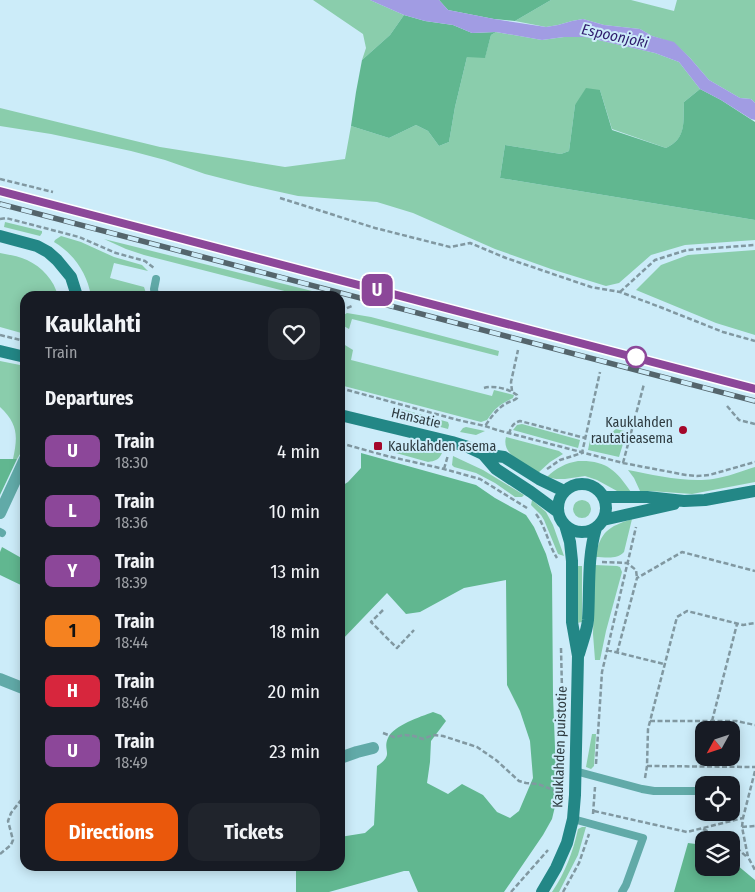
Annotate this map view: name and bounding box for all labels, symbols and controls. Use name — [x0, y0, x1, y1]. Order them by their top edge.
water label: Espoonjoki — [580, 20, 650, 52]
line badge: U — [361, 274, 393, 306]
text: U — [372, 279, 382, 301]
button: heart — [268, 308, 320, 360]
text: Kauklahti — [45, 310, 141, 338]
text: Train — [45, 343, 77, 362]
unlabelled marker — [625, 346, 647, 368]
text: Departures — [45, 387, 133, 410]
street label: Hansatie — [389, 404, 443, 432]
place label: Kauklahden rautatieasema — [591, 414, 673, 447]
marker: Kauklahden rautatieasema — [677, 424, 689, 436]
text: Train — [115, 430, 154, 453]
place label: Kauklahden asema — [388, 438, 496, 455]
text: U — [67, 440, 78, 462]
text: 4 min — [277, 440, 320, 463]
marker: Kauklahden asema — [372, 440, 384, 452]
text: 18:30 — [115, 453, 148, 472]
text: Train — [115, 490, 154, 513]
text: L — [68, 500, 77, 522]
text: 10 min — [269, 500, 320, 523]
text: 18:36 — [115, 513, 148, 532]
text: Train — [115, 550, 154, 573]
text: Y — [68, 560, 77, 582]
text: 13 min — [270, 560, 320, 583]
text: 18:39 — [115, 573, 148, 592]
text: Train — [115, 610, 154, 633]
text: 1 — [69, 620, 76, 642]
text: 18 min — [269, 620, 320, 643]
text: 18:44 — [115, 633, 148, 652]
text: Train — [115, 670, 154, 693]
text: H — [67, 680, 78, 702]
text: 20 min — [268, 680, 320, 703]
street label: Kauklahden puistotie — [549, 686, 571, 808]
text: 18:46 — [115, 693, 148, 712]
north arrow — [695, 721, 740, 766]
map controls — [695, 721, 740, 876]
text: Train — [115, 730, 154, 753]
text: U — [67, 740, 78, 762]
text: 23 min — [269, 740, 320, 763]
text: 18:49 — [115, 753, 148, 772]
button: locate — [695, 776, 740, 821]
button: Directions — [45, 803, 178, 861]
button: Tickets — [188, 803, 320, 861]
button: layers — [695, 831, 740, 876]

